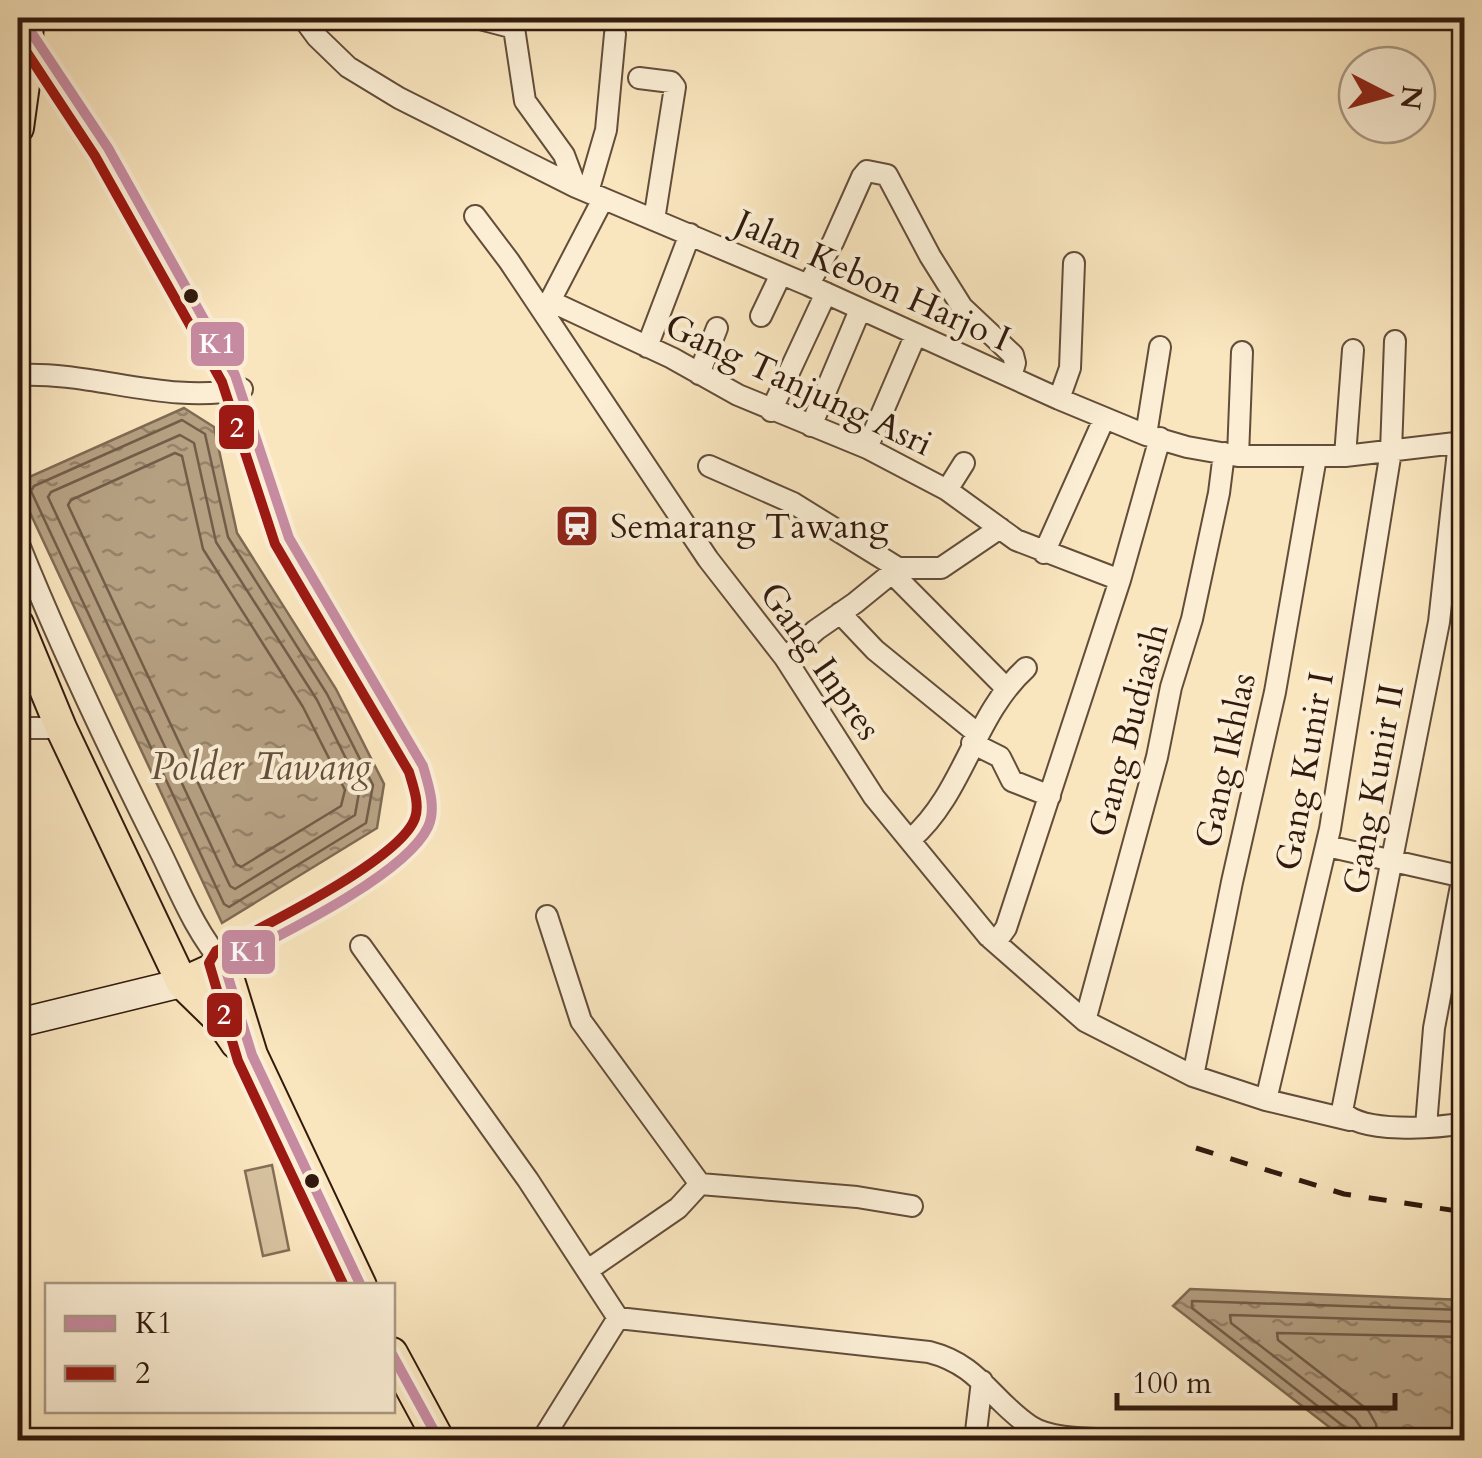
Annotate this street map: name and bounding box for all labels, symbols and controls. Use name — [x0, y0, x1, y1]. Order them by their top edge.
north arrow — [1337, 45, 1437, 145]
text: N — [1391, 83, 1431, 112]
street label: Jalan Kebon Harjo I — [723, 197, 1018, 363]
unlabelled marker — [181, 286, 201, 306]
street label: Gang Tanjung Asri — [657, 302, 940, 468]
line badge: K1 — [189, 320, 246, 368]
text: K1 — [198, 325, 236, 363]
line badge: 2 — [217, 403, 256, 451]
text: 2 — [230, 409, 244, 447]
station icon: Semarang Tawang — [554, 503, 600, 549]
place label: Semarang Tawang — [610, 503, 889, 551]
street label: Gang Inpres — [748, 573, 892, 750]
street label: Gang Budiasih — [1077, 618, 1181, 842]
street label: Gang Ikhlas — [1184, 668, 1268, 852]
street label: Gang Kunir I — [1264, 668, 1346, 874]
street label: Gang Kunir II — [1332, 680, 1416, 898]
water label: Polder Tawang — [151, 741, 371, 793]
line badge: K1 — [220, 928, 277, 976]
text: K1 — [229, 933, 267, 971]
line badge: 2 — [205, 991, 244, 1039]
text: 2 — [217, 996, 231, 1034]
unlabelled marker — [302, 1171, 322, 1191]
legend — [45, 1283, 395, 1413]
text: K1 — [135, 1303, 173, 1344]
scale bar — [1117, 1348, 1394, 1410]
text: 2 — [135, 1353, 150, 1394]
text: 100 m — [1132, 1363, 1212, 1404]

